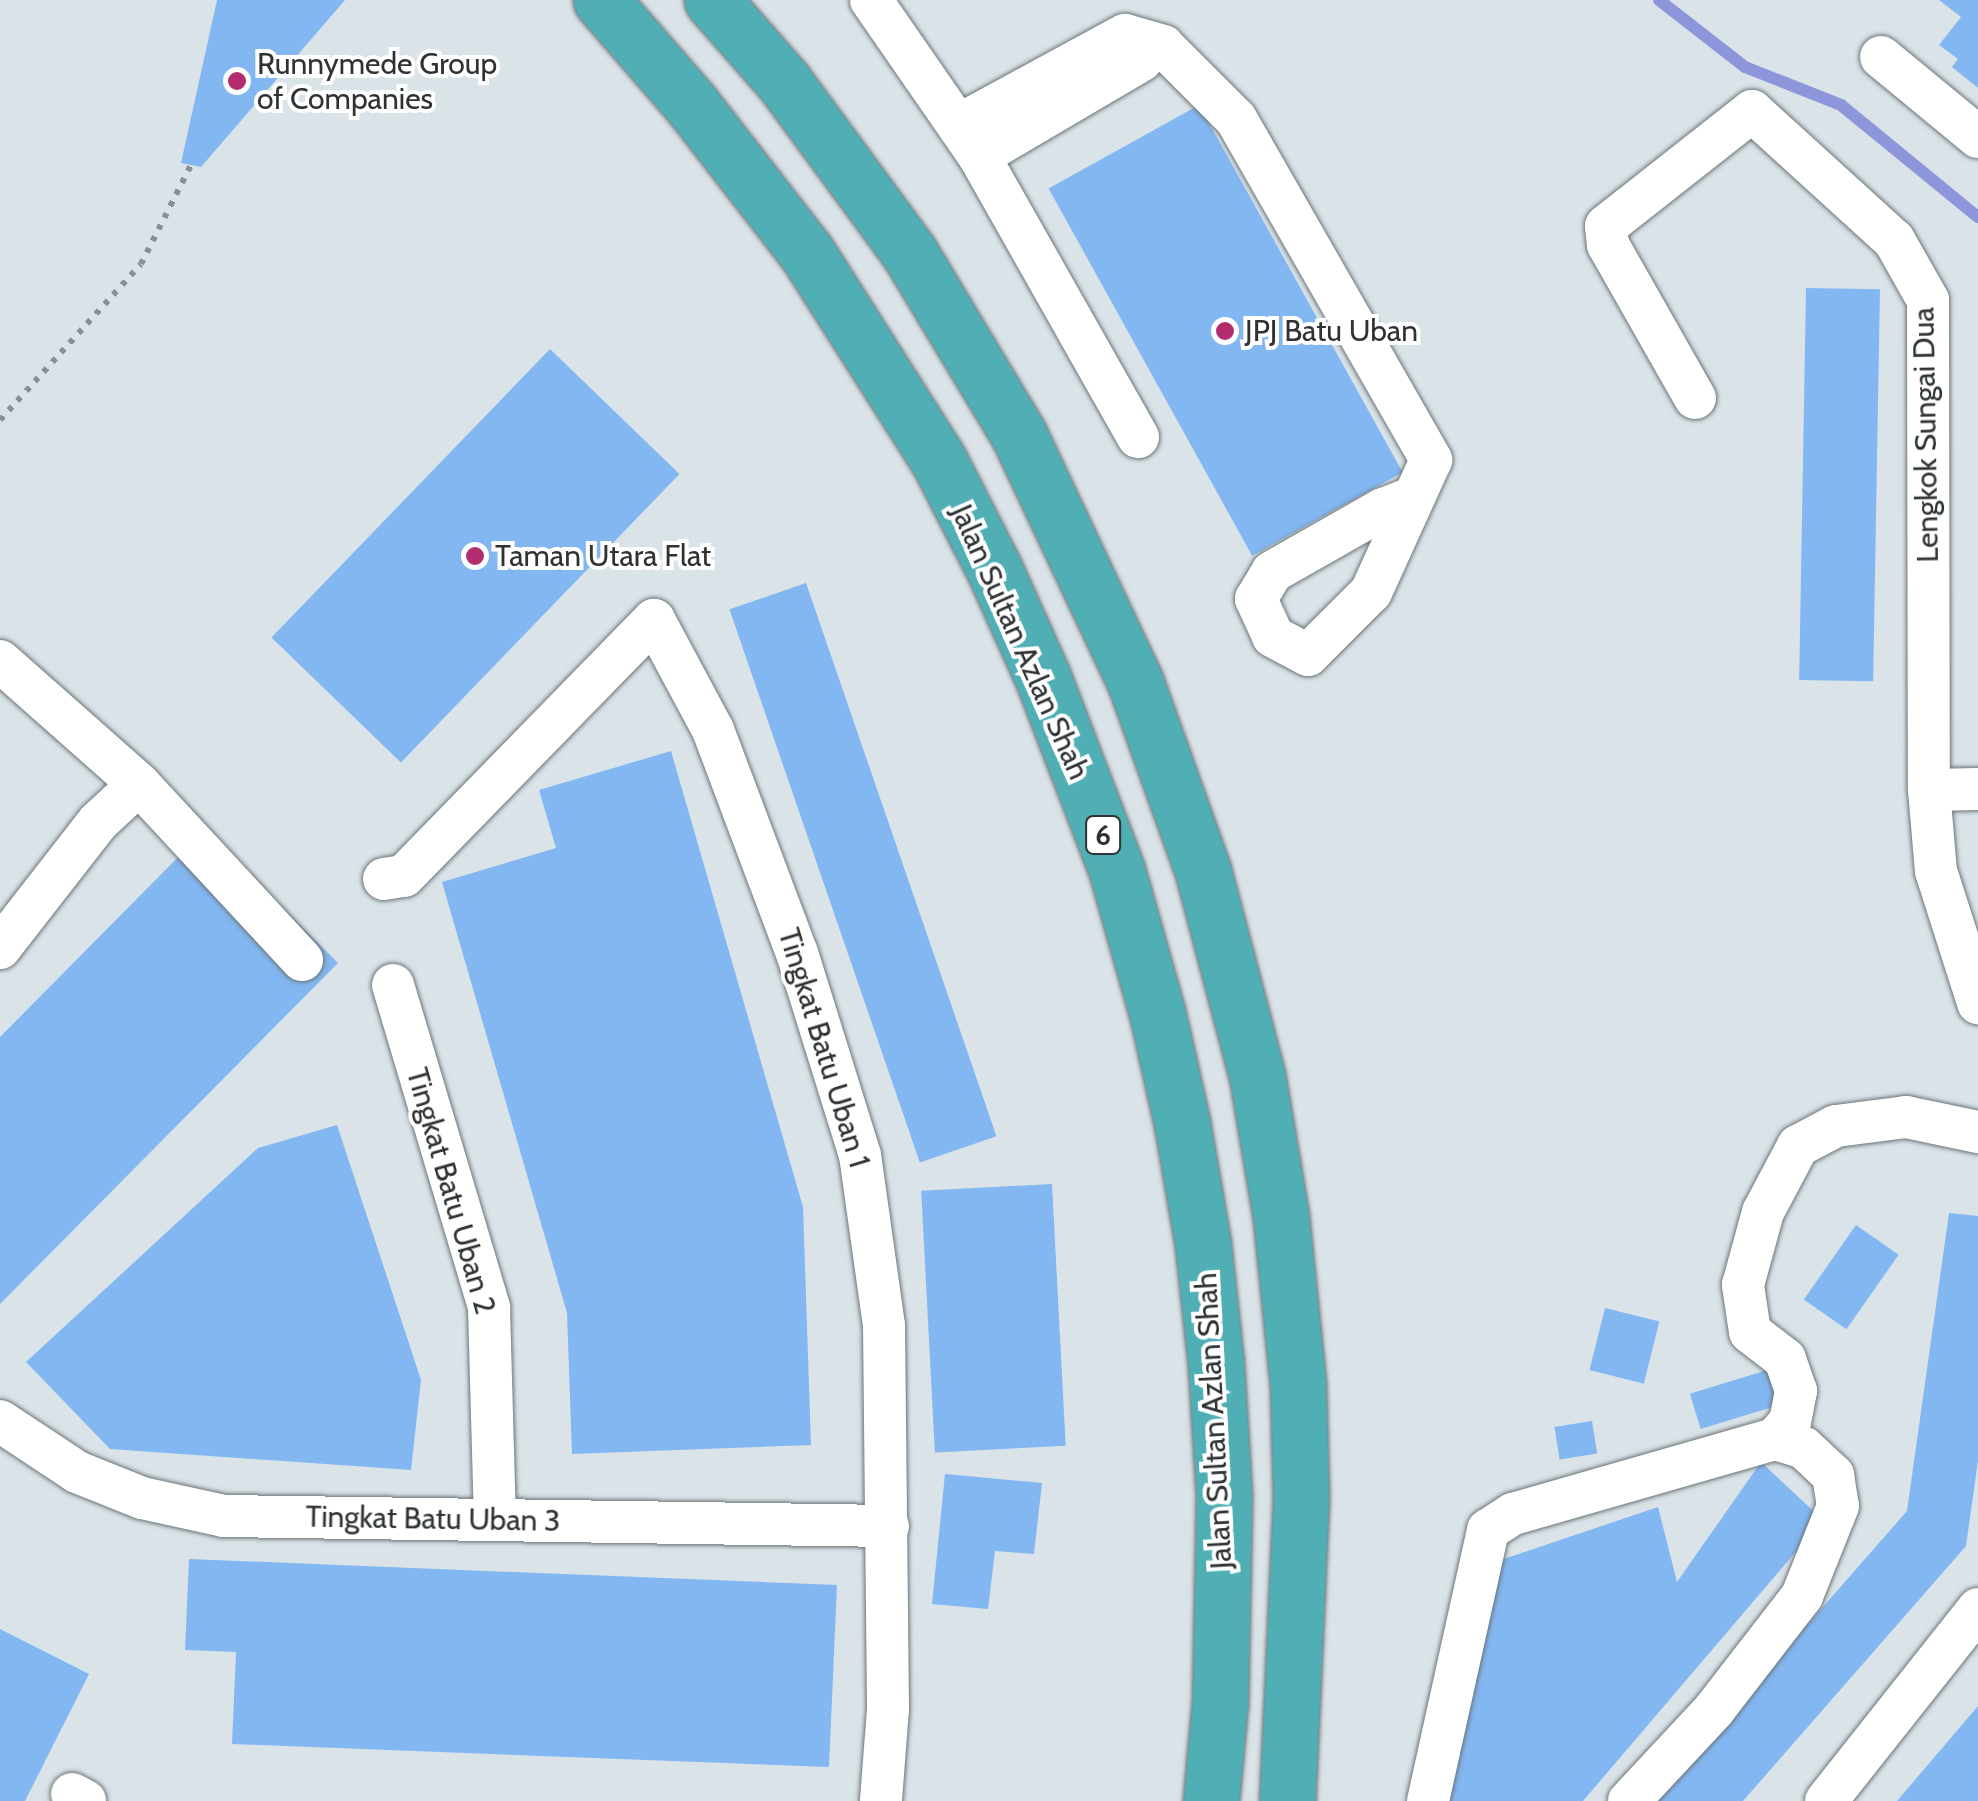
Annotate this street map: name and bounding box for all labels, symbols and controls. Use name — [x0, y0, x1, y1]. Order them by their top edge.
place label: Runnymede Group of Companies — [257, 46, 497, 116]
marker: Runnymede Group of Companies — [226, 70, 248, 92]
street label: Lengkok Sungai Dua — [1906, 307, 1946, 563]
place label: JPJ Batu Uban — [1245, 313, 1418, 349]
marker: JPJ Batu Uban — [1214, 320, 1236, 342]
street label: Jalan Sultan Azlan Shah — [943, 499, 1097, 785]
place label: Taman Utara Flat — [495, 538, 711, 574]
marker: Taman Utara Flat — [464, 545, 486, 567]
road number: 6 — [1083, 812, 1123, 858]
street label: Tingkat Batu Uban 1 — [770, 924, 878, 1172]
street label: Tingkat Batu Uban 2 — [399, 1064, 503, 1318]
street label: Jalan Sultan Azlan Shah — [1188, 1272, 1240, 1570]
street label: Tingkat Batu Uban 3 — [305, 1499, 561, 1539]

